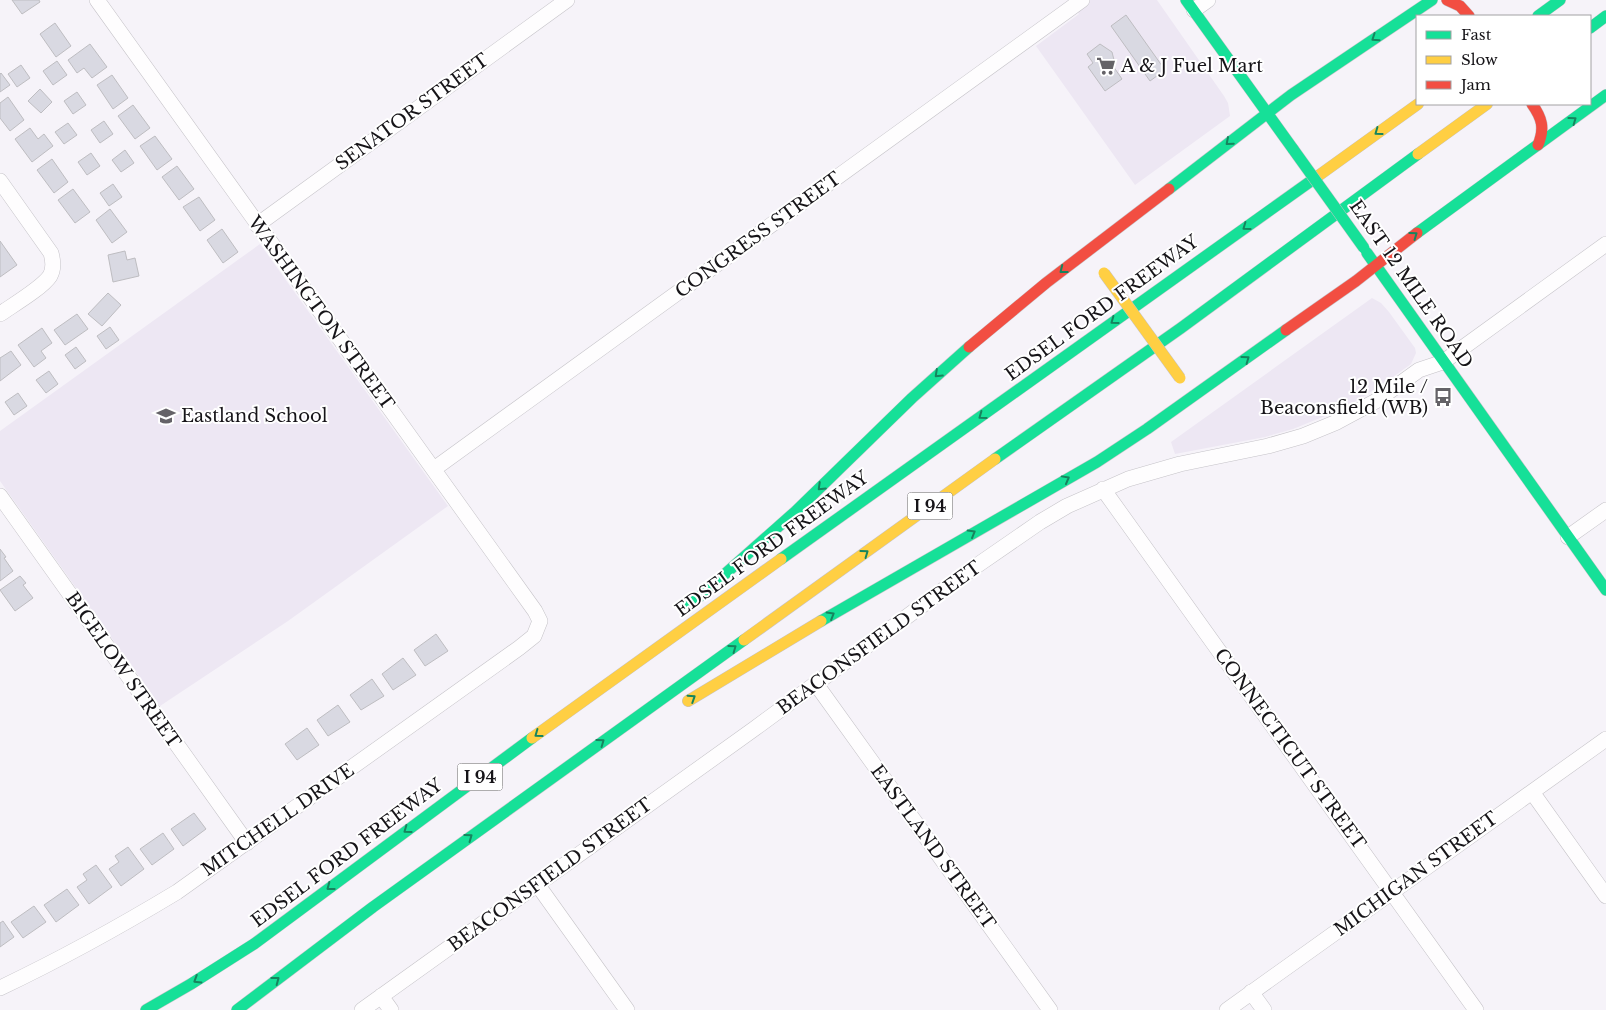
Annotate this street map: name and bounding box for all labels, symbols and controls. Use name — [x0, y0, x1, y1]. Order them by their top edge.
legend — [1416, 15, 1591, 105]
text: Fast — [1461, 25, 1492, 44]
one-way arrow — [1372, 32, 1381, 42]
street label: SENATOR STREET — [331, 49, 493, 175]
text: Slow — [1461, 50, 1498, 69]
supermarket icon: A & J Fuel Mart — [1095, 55, 1117, 77]
place label: A & J Fuel Mart — [1120, 55, 1263, 77]
text: Jam — [1459, 75, 1491, 94]
one-way arrow — [1567, 117, 1576, 126]
one-way arrow — [1374, 126, 1384, 135]
one-way arrow — [1226, 136, 1235, 145]
street label: CONGRESS STREET — [671, 167, 846, 302]
street label: EAST 12 MILE ROAD — [1345, 196, 1477, 372]
street label: WASHINGTON STREET — [243, 211, 399, 415]
one-way arrow — [1242, 221, 1252, 230]
street label: EDSEL FORD FREEWAY — [1001, 230, 1204, 386]
one-way arrow — [1408, 232, 1418, 241]
one-way arrow — [1060, 265, 1069, 273]
one-way arrow — [1110, 315, 1120, 324]
one-way arrow — [1240, 357, 1249, 365]
one-way arrow — [934, 368, 943, 377]
place label: 12 Mile / Beaconsfield (WB) — [1260, 376, 1428, 419]
bus stop icon: 12 Mile / Beaconsfield (WB) — [1432, 386, 1454, 408]
school or university icon: Eastland School — [155, 405, 177, 427]
place label: Eastland School — [181, 405, 328, 427]
one-way arrow — [978, 410, 988, 419]
street label: EDSEL FORD FREEWAY — [671, 466, 874, 622]
one-way arrow — [1060, 476, 1069, 486]
one-way arrow — [818, 481, 827, 490]
road number: I 94 — [908, 492, 952, 520]
one-way arrow — [966, 530, 975, 540]
one-way arrow — [859, 550, 869, 559]
street label: BEACONSFIELD STREET — [773, 556, 986, 719]
street label: BIGELOW STREET — [61, 588, 186, 753]
one-way arrow — [825, 611, 834, 621]
street label: CONNECTICUT STREET — [1210, 644, 1371, 854]
one-way arrow — [727, 645, 737, 654]
one-way arrow — [686, 695, 695, 705]
one-way arrow — [534, 728, 544, 737]
one-way arrow — [595, 740, 604, 748]
street label: MITCHELL DRIVE — [198, 759, 358, 881]
street label: EASTLAND STREET — [866, 760, 1000, 934]
road number: I 94 — [458, 764, 502, 790]
street label: EDSEL FORD FREEWAY — [247, 773, 448, 932]
street label: BEACONSFIELD STREET — [444, 793, 657, 956]
street label: MICHIGAN STREET — [1330, 807, 1502, 941]
one-way arrow — [403, 824, 413, 833]
one-way arrow — [463, 834, 473, 843]
one-way arrow — [326, 881, 336, 890]
one-way arrow — [193, 974, 202, 984]
one-way arrow — [270, 978, 279, 986]

